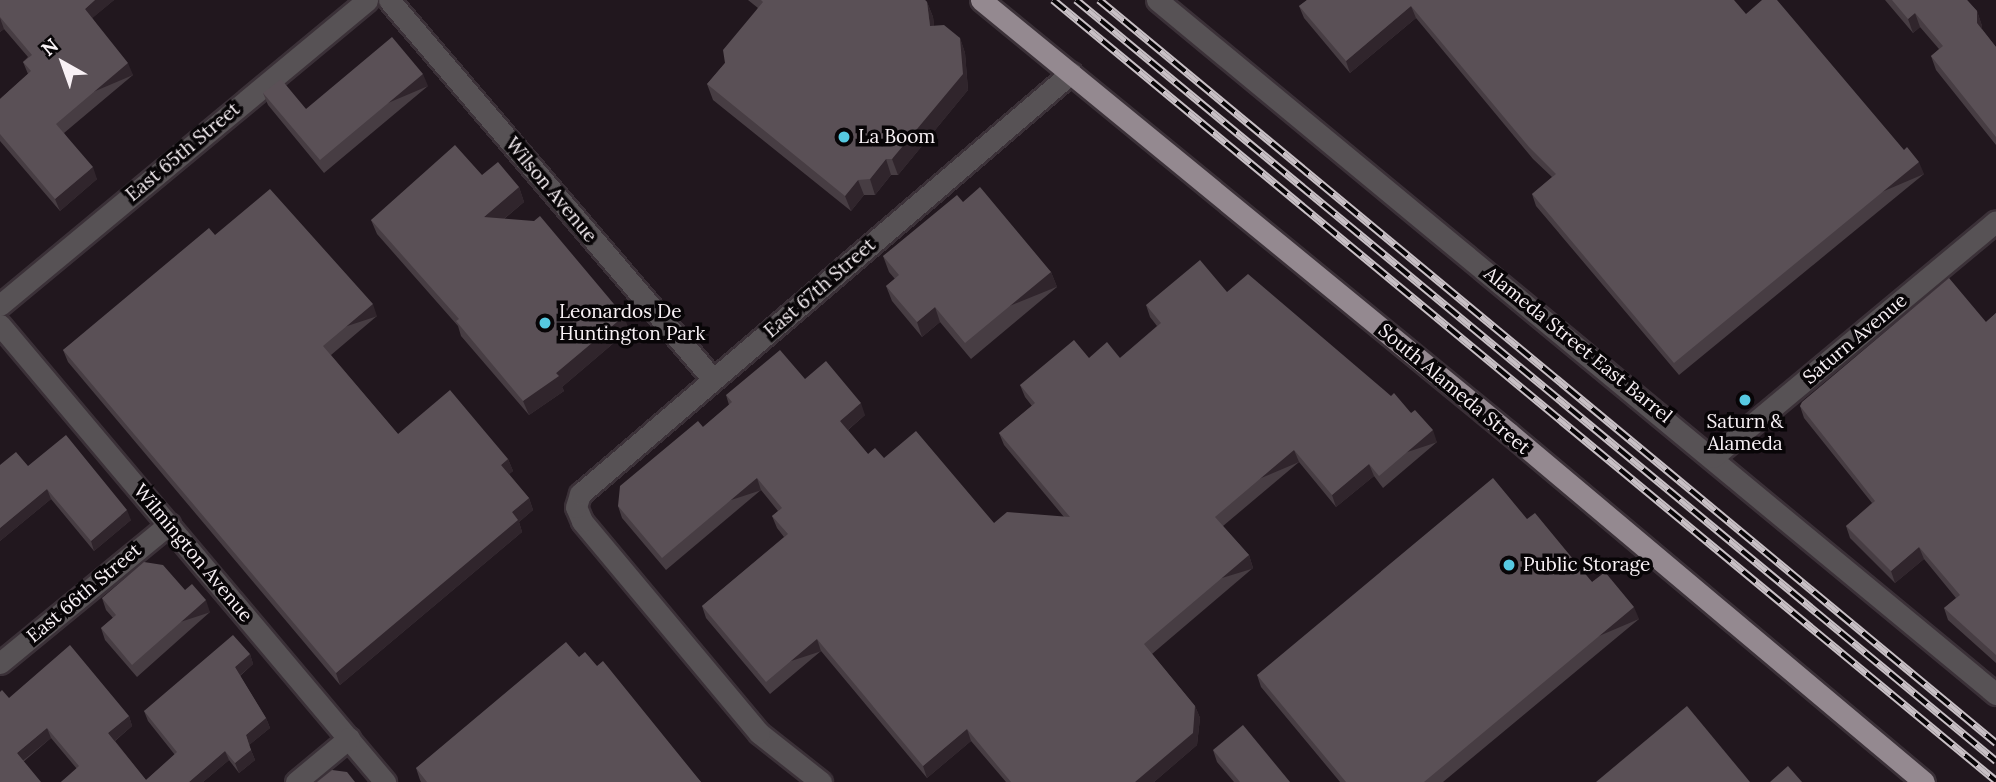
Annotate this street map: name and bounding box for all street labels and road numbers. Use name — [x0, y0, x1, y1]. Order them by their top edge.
street label: East 65th Street — [121, 98, 245, 206]
street label: Wilson Avenue — [500, 133, 602, 247]
street label: East 67th Street — [760, 233, 880, 343]
street label: Alameda Street East Barrel — [1479, 262, 1677, 428]
street label: Saturn Avenue — [1798, 289, 1912, 389]
street label: South Alameda Street — [1373, 319, 1535, 459]
street label: Wilmington Avenue — [129, 479, 257, 627]
street label: East 66th Street — [22, 539, 146, 647]

